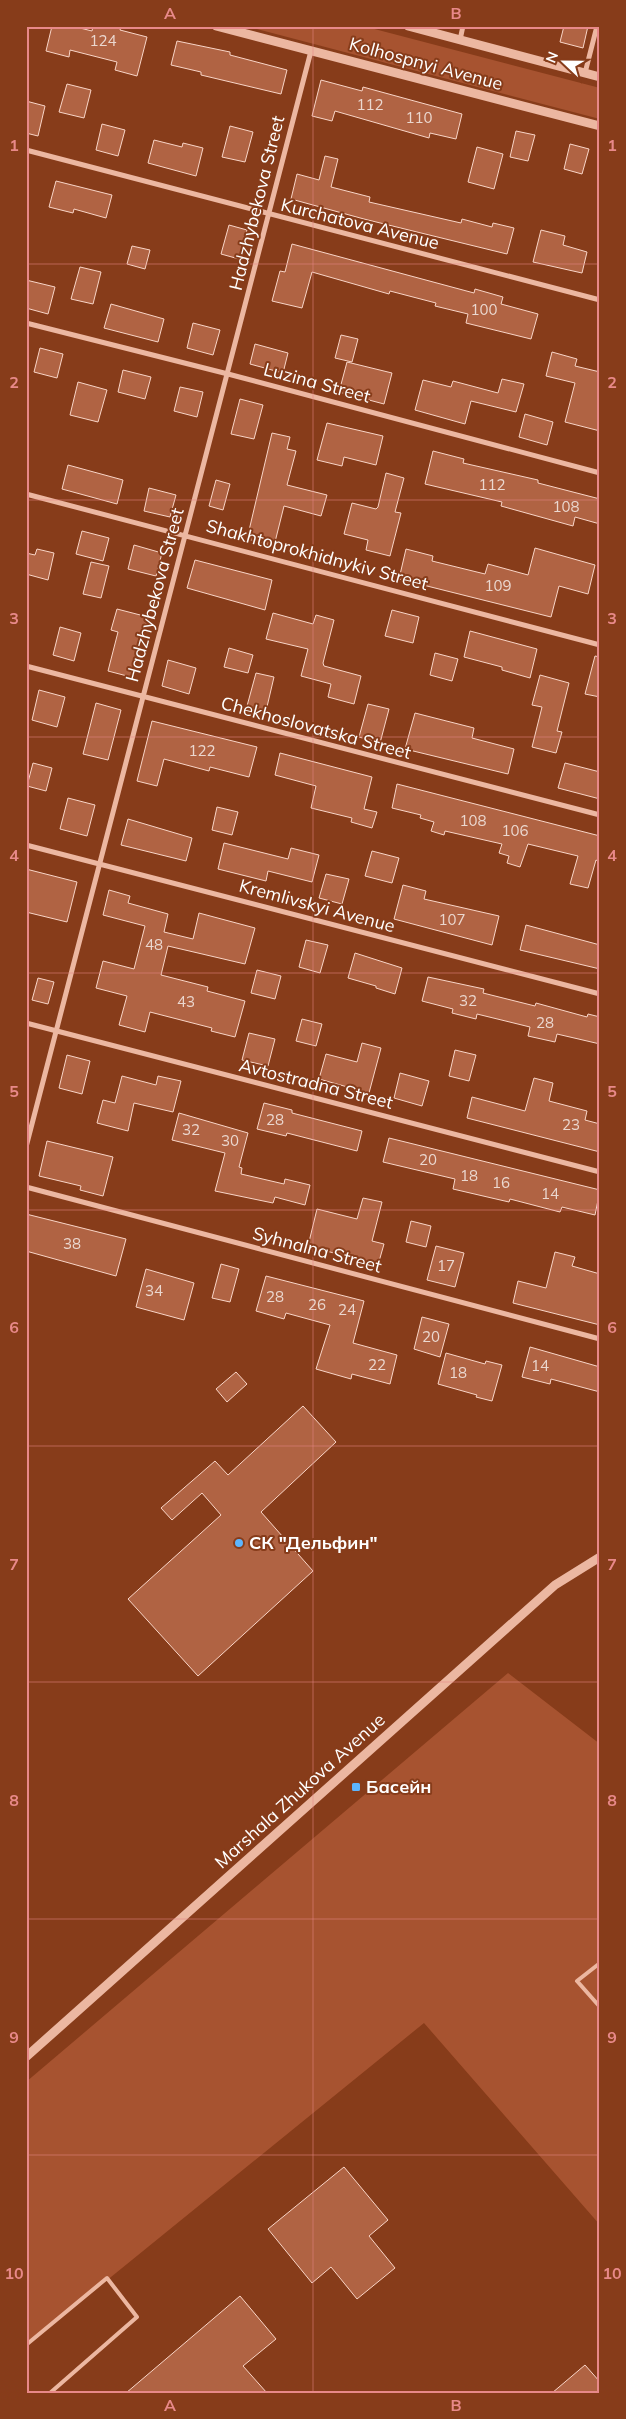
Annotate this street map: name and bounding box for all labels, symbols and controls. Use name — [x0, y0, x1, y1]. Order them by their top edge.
text: A — [164, 3, 176, 23]
text: B — [450, 3, 462, 23]
house number: 124 — [89, 31, 117, 50]
street label: Kolhospnyi Avenue — [347, 32, 505, 95]
north arrow — [538, 38, 588, 88]
text: N — [542, 49, 562, 65]
house number: 112 — [356, 95, 384, 114]
house number: 110 — [405, 108, 433, 127]
street label: Hadzhybekova Street — [224, 113, 289, 293]
text: 1 — [9, 135, 19, 155]
text: 1 — [607, 135, 617, 155]
street label: Kurchatova Avenue — [279, 193, 442, 254]
house number: 100 — [470, 300, 498, 319]
street label: Luzina Street — [261, 357, 373, 408]
text: 2 — [9, 372, 19, 392]
text: 2 — [607, 372, 617, 392]
house number: 112 — [478, 475, 506, 494]
house number: 108 — [552, 497, 580, 516]
street label: Hadzhybekova Street — [120, 505, 189, 684]
street label: Shakhtoprokhidnykiv Street — [204, 514, 431, 595]
house number: 109 — [484, 576, 512, 595]
text: 3 — [9, 608, 19, 628]
text: 3 — [607, 608, 617, 628]
street label: Chekhoslovatska Street — [219, 691, 414, 764]
house number: 122 — [188, 741, 216, 760]
house number: 108 — [459, 811, 487, 830]
house number: 106 — [501, 821, 529, 840]
text: 4 — [9, 845, 19, 865]
text: 4 — [607, 845, 617, 865]
street label: Kremlivskyi Avenue — [237, 874, 398, 937]
house number: 107 — [438, 910, 466, 929]
house number: 48 — [145, 935, 163, 954]
house number: 32 — [459, 991, 477, 1010]
house number: 43 — [177, 992, 195, 1011]
house number: 28 — [536, 1013, 554, 1032]
street label: Avtostradna Street — [237, 1053, 396, 1114]
text: 5 — [9, 1081, 19, 1101]
text: 5 — [607, 1081, 617, 1101]
house number: 28 — [266, 1110, 284, 1129]
house number: 23 — [562, 1115, 580, 1134]
house number: 32 — [182, 1120, 200, 1139]
house number: 30 — [221, 1131, 239, 1150]
house number: 20 — [419, 1150, 437, 1169]
house number: 18 — [460, 1166, 478, 1185]
house number: 16 — [492, 1173, 510, 1192]
house number: 14 — [541, 1184, 559, 1203]
street label: Syhnalna Street — [250, 1221, 384, 1278]
house number: 38 — [63, 1234, 81, 1253]
house number: 17 — [437, 1256, 455, 1275]
house number: 34 — [145, 1281, 163, 1300]
house number: 28 — [266, 1287, 284, 1306]
house number: 26 — [308, 1295, 326, 1314]
house number: 24 — [338, 1300, 356, 1319]
text: 6 — [9, 1317, 19, 1337]
text: 6 — [607, 1317, 617, 1337]
house number: 20 — [422, 1327, 440, 1346]
house number: 22 — [368, 1355, 386, 1374]
house number: 14 — [531, 1356, 549, 1375]
house number: 18 — [449, 1363, 467, 1382]
place label: СК "Дельфин" — [249, 1531, 378, 1554]
marker: СК "Дельфин" — [233, 1537, 245, 1549]
text: 7 — [9, 1554, 19, 1574]
text: 7 — [607, 1554, 617, 1574]
street label: Marshala Zhukova Avenue — [210, 1708, 390, 1873]
place label: Басейн — [366, 1775, 431, 1798]
marker: Басейн — [350, 1781, 362, 1793]
text: 8 — [9, 1790, 19, 1810]
text: 8 — [607, 1790, 617, 1810]
text: 9 — [9, 2027, 19, 2047]
text: 9 — [607, 2027, 617, 2047]
text: 10 — [4, 2263, 24, 2283]
text: 10 — [602, 2263, 622, 2283]
text: A — [164, 2395, 176, 2415]
text: B — [450, 2395, 462, 2415]

